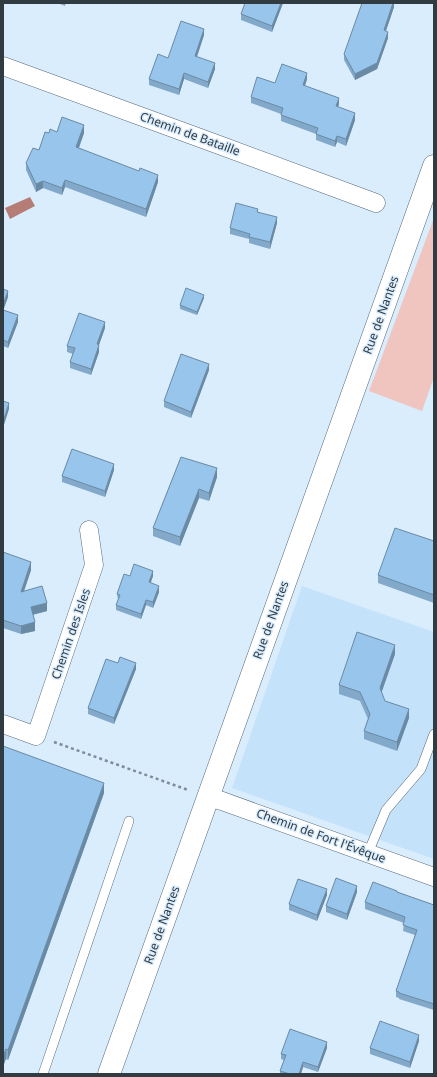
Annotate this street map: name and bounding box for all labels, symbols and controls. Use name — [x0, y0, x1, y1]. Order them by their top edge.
street label: Chemin de Bataille — [138, 107, 243, 160]
street label: Rue de Nantes — [358, 273, 403, 356]
street label: Rue de Nantes — [248, 578, 293, 661]
street label: Chemin des Isles — [47, 586, 94, 682]
street label: Chemin de Fort l'Évêque — [254, 804, 389, 867]
street label: Rue de Nantes — [139, 883, 184, 966]

